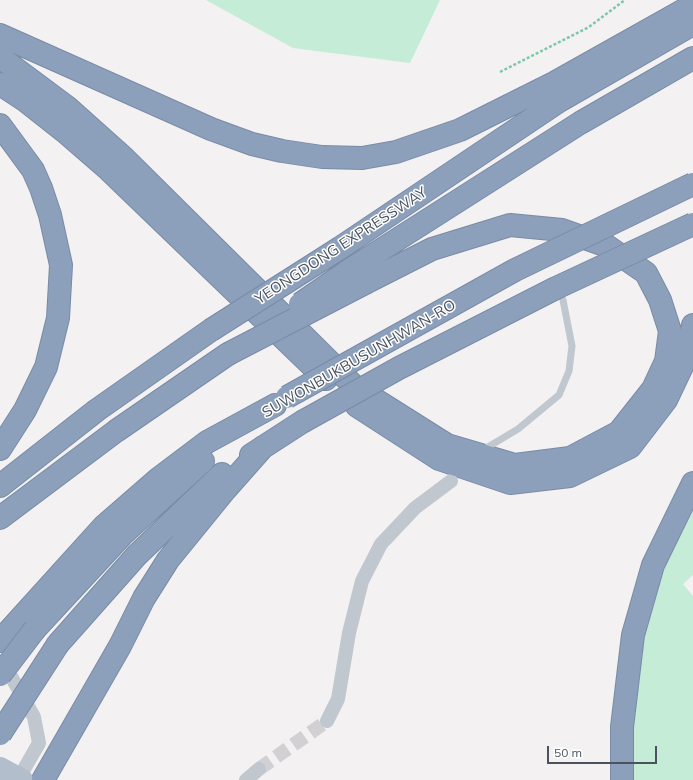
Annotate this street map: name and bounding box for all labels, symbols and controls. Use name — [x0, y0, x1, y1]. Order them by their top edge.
street label: YEONGDONG EXPRESSWAY — [252, 184, 430, 308]
street label: SUWONBUKBUSUNHWAN-RO — [259, 296, 459, 422]
scale bar — [549, 738, 659, 764]
text: 50 m — [554, 745, 582, 760]

